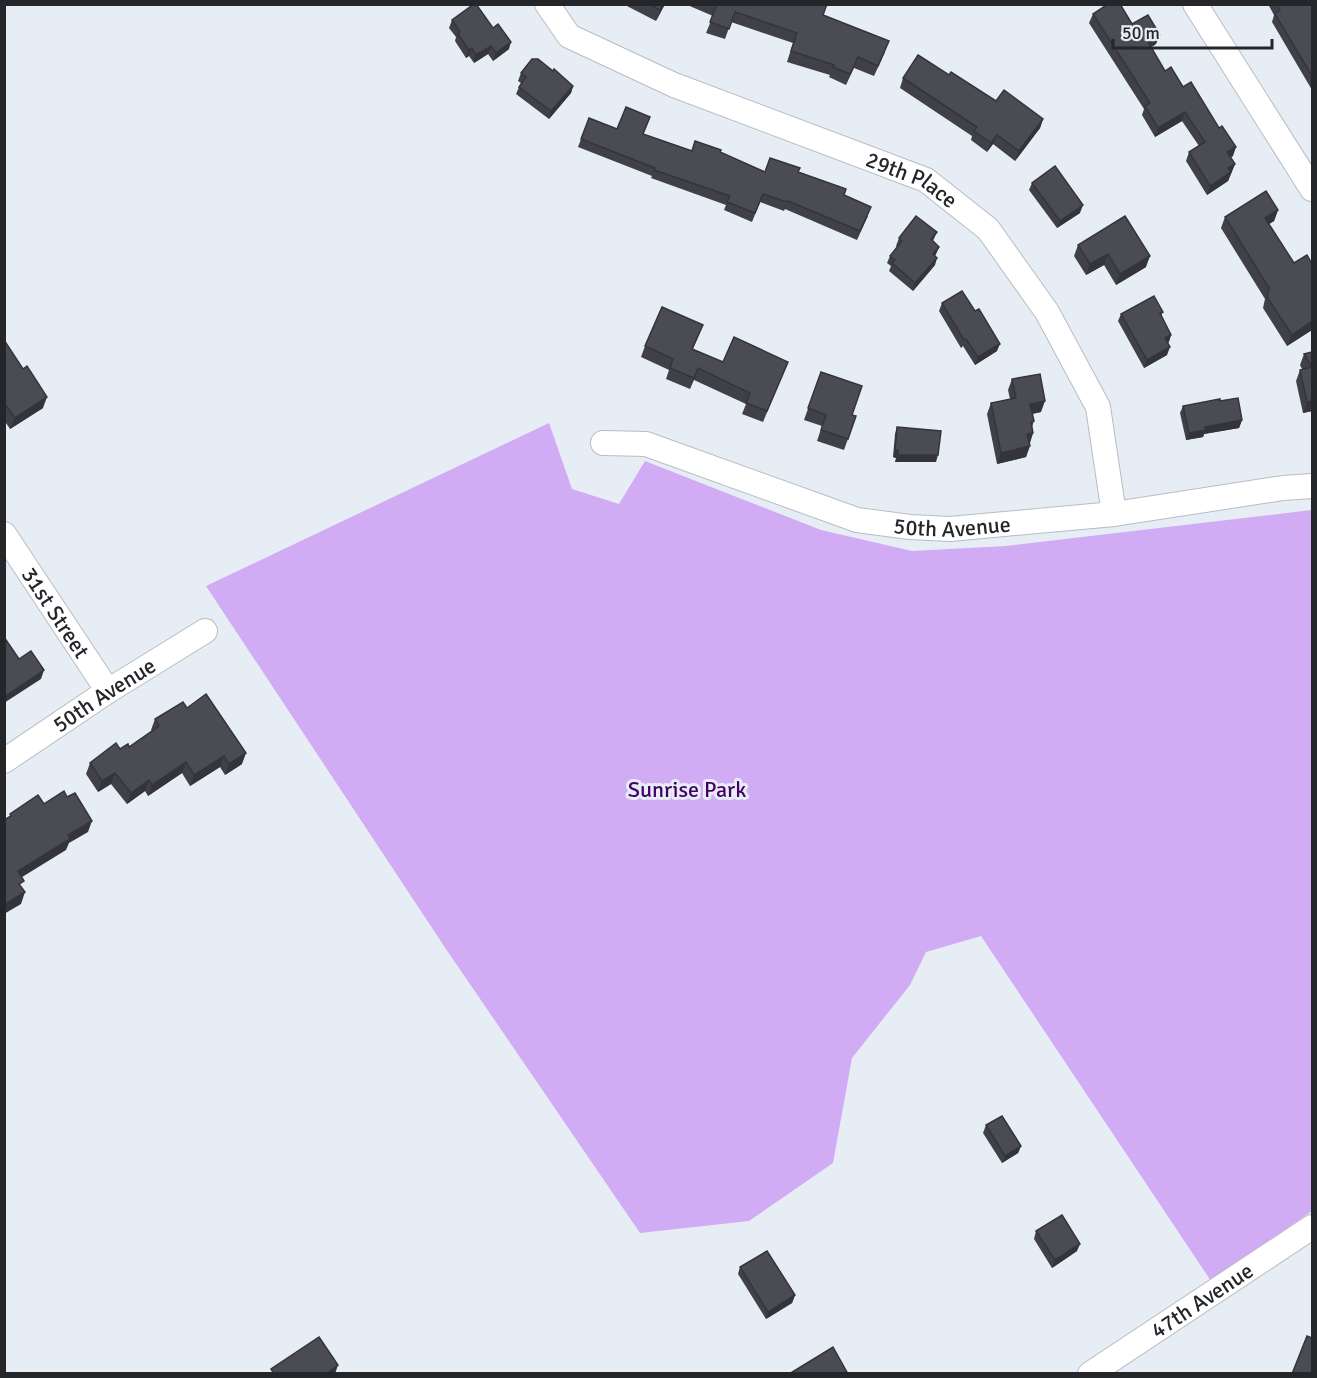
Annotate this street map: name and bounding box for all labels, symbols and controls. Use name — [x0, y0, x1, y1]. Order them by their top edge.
scale bar — [1113, 12, 1272, 50]
text: 50 m — [1122, 22, 1160, 44]
street label: 29th Place — [862, 146, 963, 214]
street label: 50th Avenue — [892, 511, 1012, 543]
street label: 31st Street — [16, 562, 95, 663]
street label: 50th Avenue — [48, 652, 161, 738]
park label: Sunrise Park — [628, 776, 746, 803]
street label: 47th Avenue — [1146, 1257, 1258, 1344]

